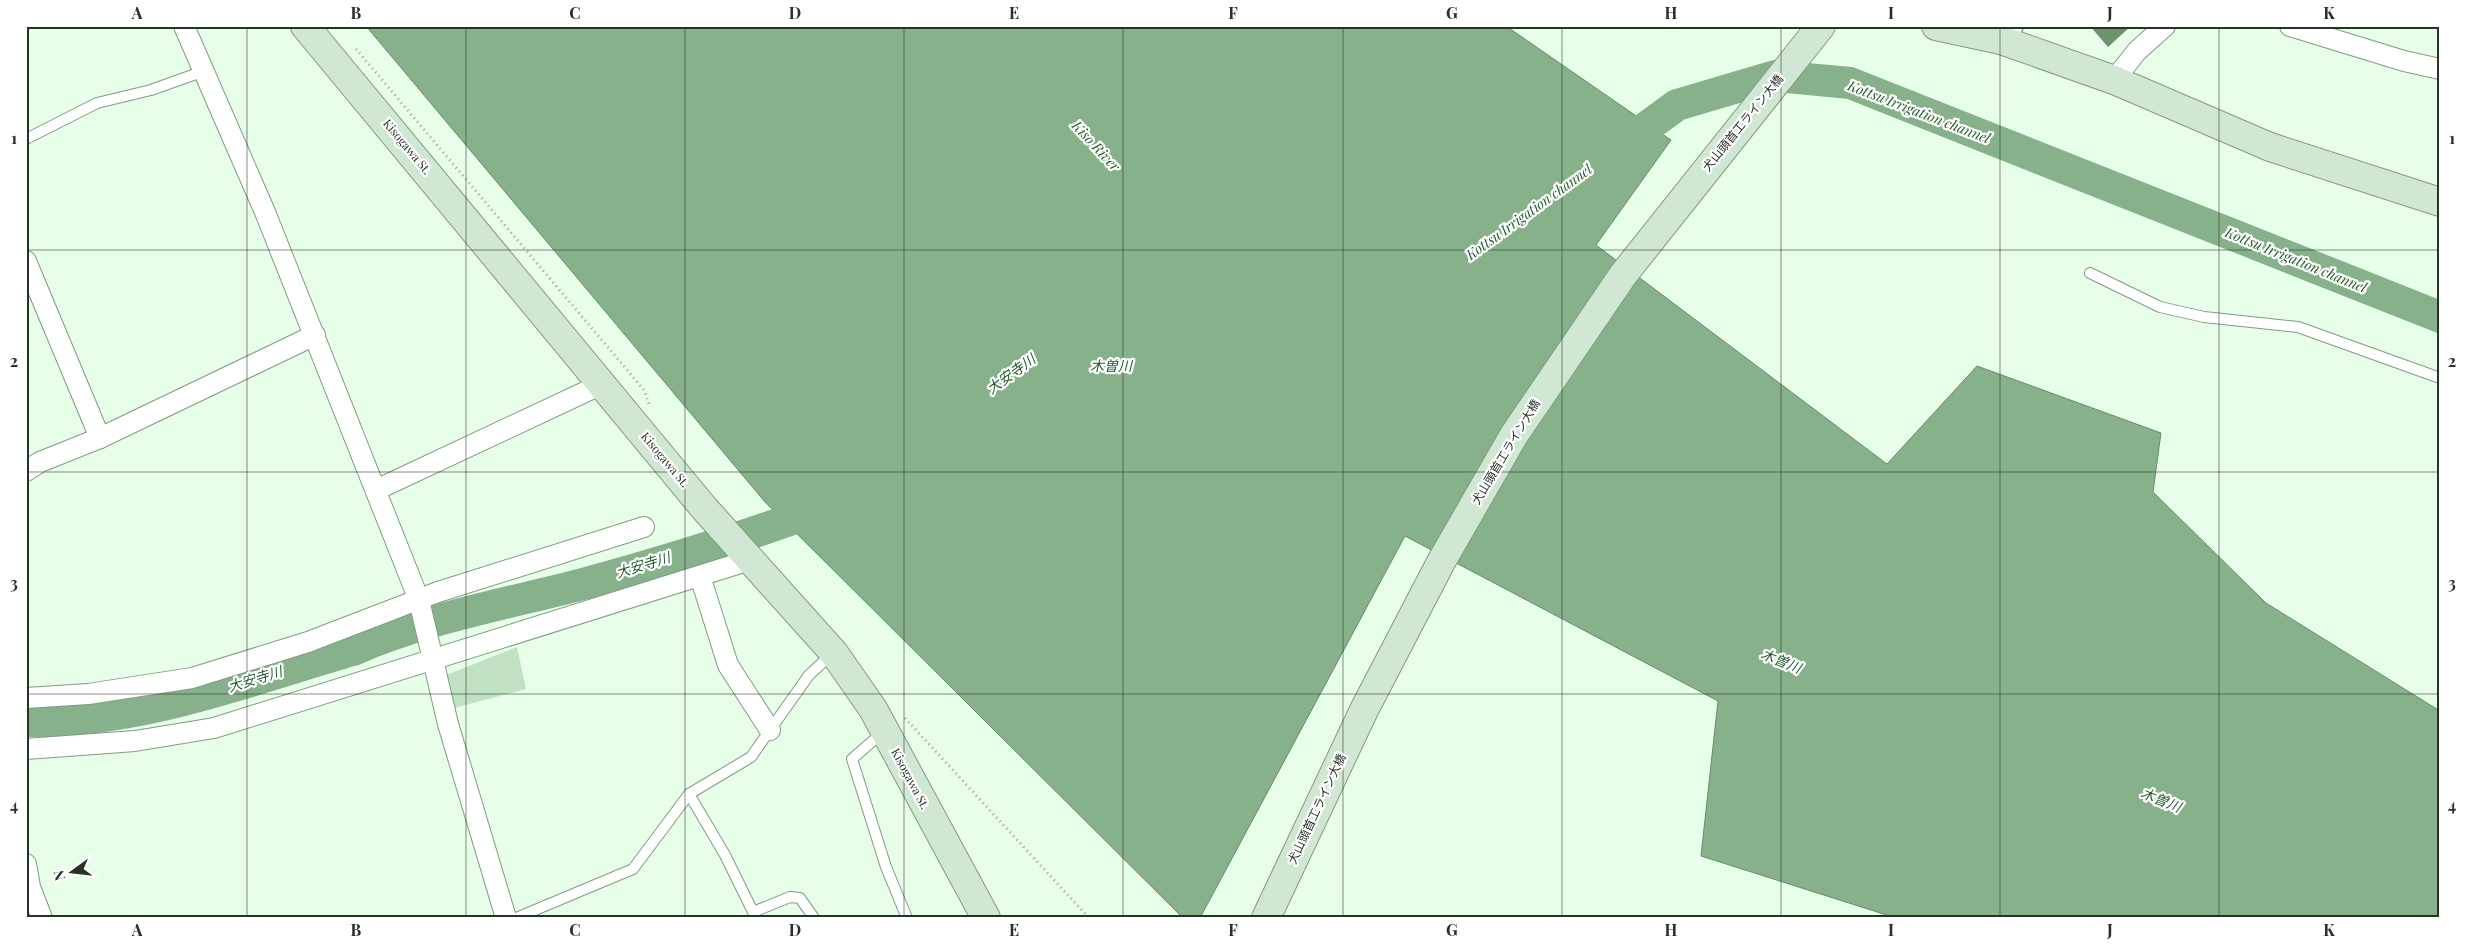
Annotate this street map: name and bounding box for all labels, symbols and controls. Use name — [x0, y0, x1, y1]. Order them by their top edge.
text: A — [131, 2, 143, 23]
text: B — [351, 2, 362, 23]
text: C — [569, 2, 581, 23]
text: D — [789, 2, 801, 23]
text: E — [1009, 2, 1019, 23]
text: F — [1228, 2, 1238, 23]
text: G — [1446, 2, 1458, 23]
text: H — [1665, 2, 1678, 23]
text: I — [1888, 2, 1894, 23]
text: J — [2106, 2, 2113, 23]
text: K — [2323, 2, 2335, 23]
street label: 犬山頭首工ライン大橋 — [1698, 71, 1786, 174]
water label: Kottsu Irrigation channel — [1844, 75, 1994, 148]
street label: Kisogawa St. — [380, 115, 435, 177]
water label: Kiso River — [1067, 116, 1125, 176]
text: 1 — [11, 127, 17, 148]
text: 1 — [2449, 127, 2455, 148]
water label: Kottsu Irrigation channel — [1461, 159, 1596, 264]
water label: Kottsu Irrigation channel — [2222, 222, 2371, 297]
water label: 大安寺川 — [982, 348, 1041, 398]
text: 2 — [10, 350, 18, 371]
text: 2 — [2448, 350, 2456, 371]
water label: 木曽川 — [1090, 356, 1134, 375]
street label: 犬山頭首工ライン大橋 — [1467, 396, 1543, 507]
street label: Kisogawa St. — [638, 428, 693, 490]
water label: 大安寺川 — [613, 547, 674, 582]
text: 3 — [10, 572, 18, 593]
text: 3 — [2448, 572, 2456, 593]
water label: 木曽川 — [1758, 644, 1806, 678]
water label: 大安寺川 — [225, 661, 286, 696]
street label: Kisogawa St. — [888, 745, 934, 812]
street label: 犬山頭首工ライン大橋 — [1283, 751, 1349, 866]
water label: 木曽川 — [2138, 783, 2186, 817]
text: 4 — [10, 794, 18, 815]
text: 4 — [2448, 794, 2456, 815]
north arrow — [48, 846, 98, 896]
text: N — [48, 868, 69, 883]
text: A — [131, 919, 143, 940]
text: B — [351, 919, 362, 940]
text: C — [569, 919, 581, 940]
text: D — [789, 919, 801, 940]
text: E — [1009, 919, 1019, 940]
text: F — [1228, 919, 1238, 940]
text: G — [1446, 919, 1458, 940]
text: H — [1665, 919, 1678, 940]
text: I — [1888, 919, 1894, 940]
text: J — [2106, 919, 2113, 940]
text: K — [2323, 919, 2335, 940]

